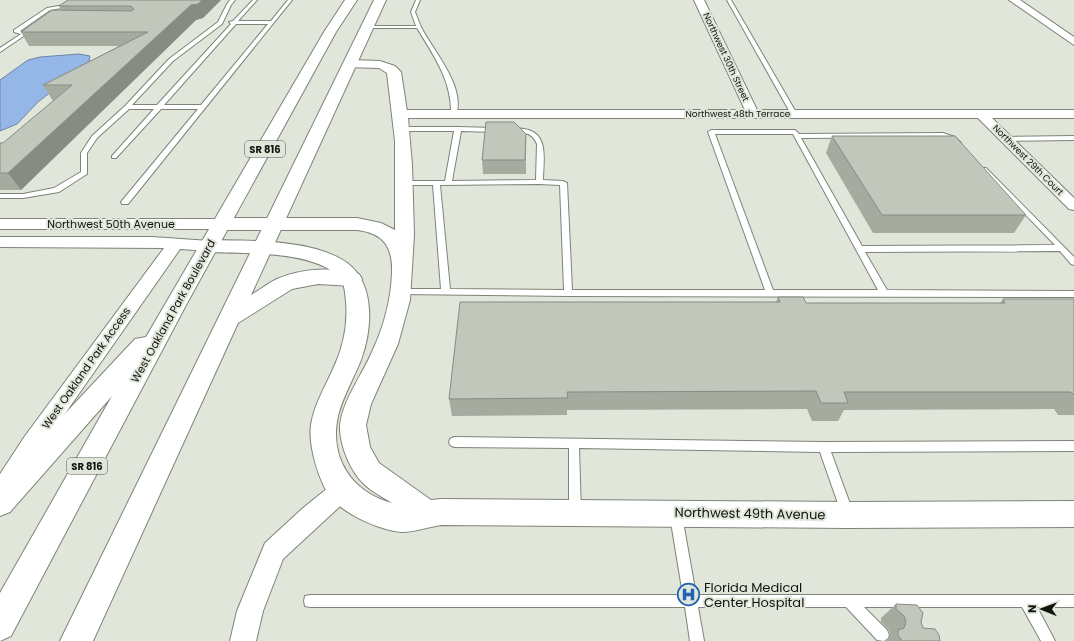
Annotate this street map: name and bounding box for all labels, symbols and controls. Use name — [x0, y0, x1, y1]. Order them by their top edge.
street label: Northwest 30th Street — [700, 11, 752, 103]
street label: Northwest 48th Terrace — [686, 108, 791, 120]
street label: Northwest 29th Court — [990, 122, 1066, 198]
road number: SR 816 — [245, 141, 285, 157]
street label: Northwest 50th Avenue — [47, 216, 175, 232]
street label: West Oakland Park Boulevard — [127, 236, 219, 386]
street label: West Oakland Park Access — [38, 304, 134, 432]
road number: SR 816 — [67, 458, 107, 474]
street label: Northwest 49th Avenue — [674, 503, 826, 524]
place label: Florida Medical Center Hospital — [704, 578, 804, 612]
hospital icon: Florida Medical Center Hospital — [676, 581, 702, 607]
north arrow — [1022, 589, 1062, 629]
text: N — [1024, 605, 1040, 613]

